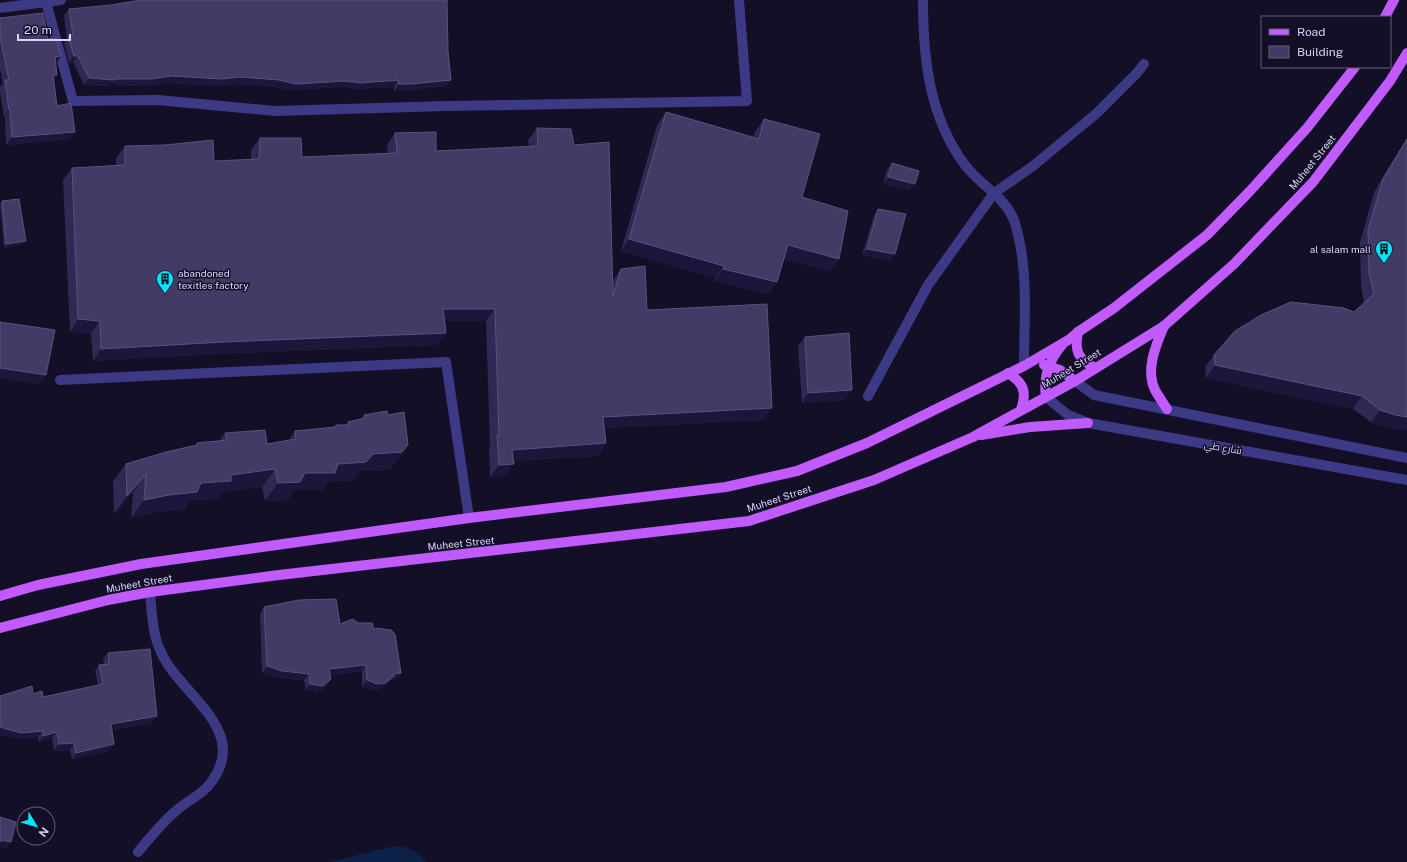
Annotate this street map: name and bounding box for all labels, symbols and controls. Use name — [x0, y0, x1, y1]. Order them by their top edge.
scale bar — [18, 16, 70, 42]
legend — [1261, 16, 1391, 68]
text: 20 m — [24, 23, 52, 37]
text: Road — [1297, 25, 1325, 39]
text: Building — [1297, 45, 1343, 59]
street label: Muheet Street — [1286, 132, 1338, 192]
building icon: al salam mall — [1374, 239, 1394, 264]
place label: al salam mall — [1310, 243, 1371, 255]
place label: abandoned texitles factory — [178, 267, 249, 291]
building icon: abandoned texitles factory — [155, 269, 175, 294]
street label: Muheet Street — [1039, 346, 1103, 390]
street label: شارع طي — [1203, 438, 1243, 458]
street label: Muheet Street — [745, 482, 813, 514]
street label: Muheet Street — [427, 534, 495, 552]
street label: Muheet Street — [105, 571, 173, 595]
north arrow — [16, 806, 56, 846]
text: N — [37, 825, 51, 839]

